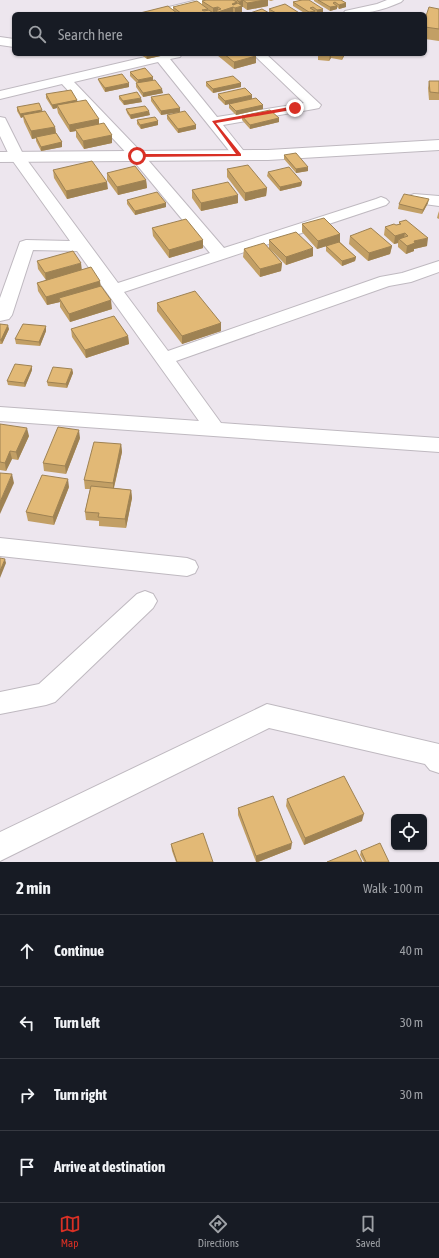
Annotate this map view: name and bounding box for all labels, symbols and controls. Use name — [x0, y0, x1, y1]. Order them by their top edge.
search box — [12, 12, 427, 56]
icon: search — [26, 23, 48, 45]
text: Search here — [58, 26, 123, 43]
route end — [286, 99, 304, 117]
route start — [128, 147, 146, 165]
map controls — [391, 814, 427, 850]
button: locate — [391, 814, 427, 850]
text: 2 min — [16, 878, 51, 898]
text: Walk · 100 m — [363, 881, 423, 896]
icon: ahead — [16, 940, 38, 962]
text: Continue — [54, 942, 104, 959]
text: 40 m — [400, 943, 423, 958]
icon: left — [16, 1012, 38, 1034]
text: Turn left — [54, 1014, 100, 1031]
text: 30 m — [400, 1015, 423, 1030]
icon: right — [16, 1084, 38, 1106]
text: Turn right — [54, 1086, 107, 1103]
text: 30 m — [400, 1087, 423, 1102]
icon: arrive — [16, 1156, 38, 1178]
text: Arrive at destination — [54, 1158, 165, 1175]
tab: Map — [59, 1213, 81, 1249]
tab: Directions — [198, 1213, 239, 1249]
tab: Saved — [356, 1213, 380, 1249]

